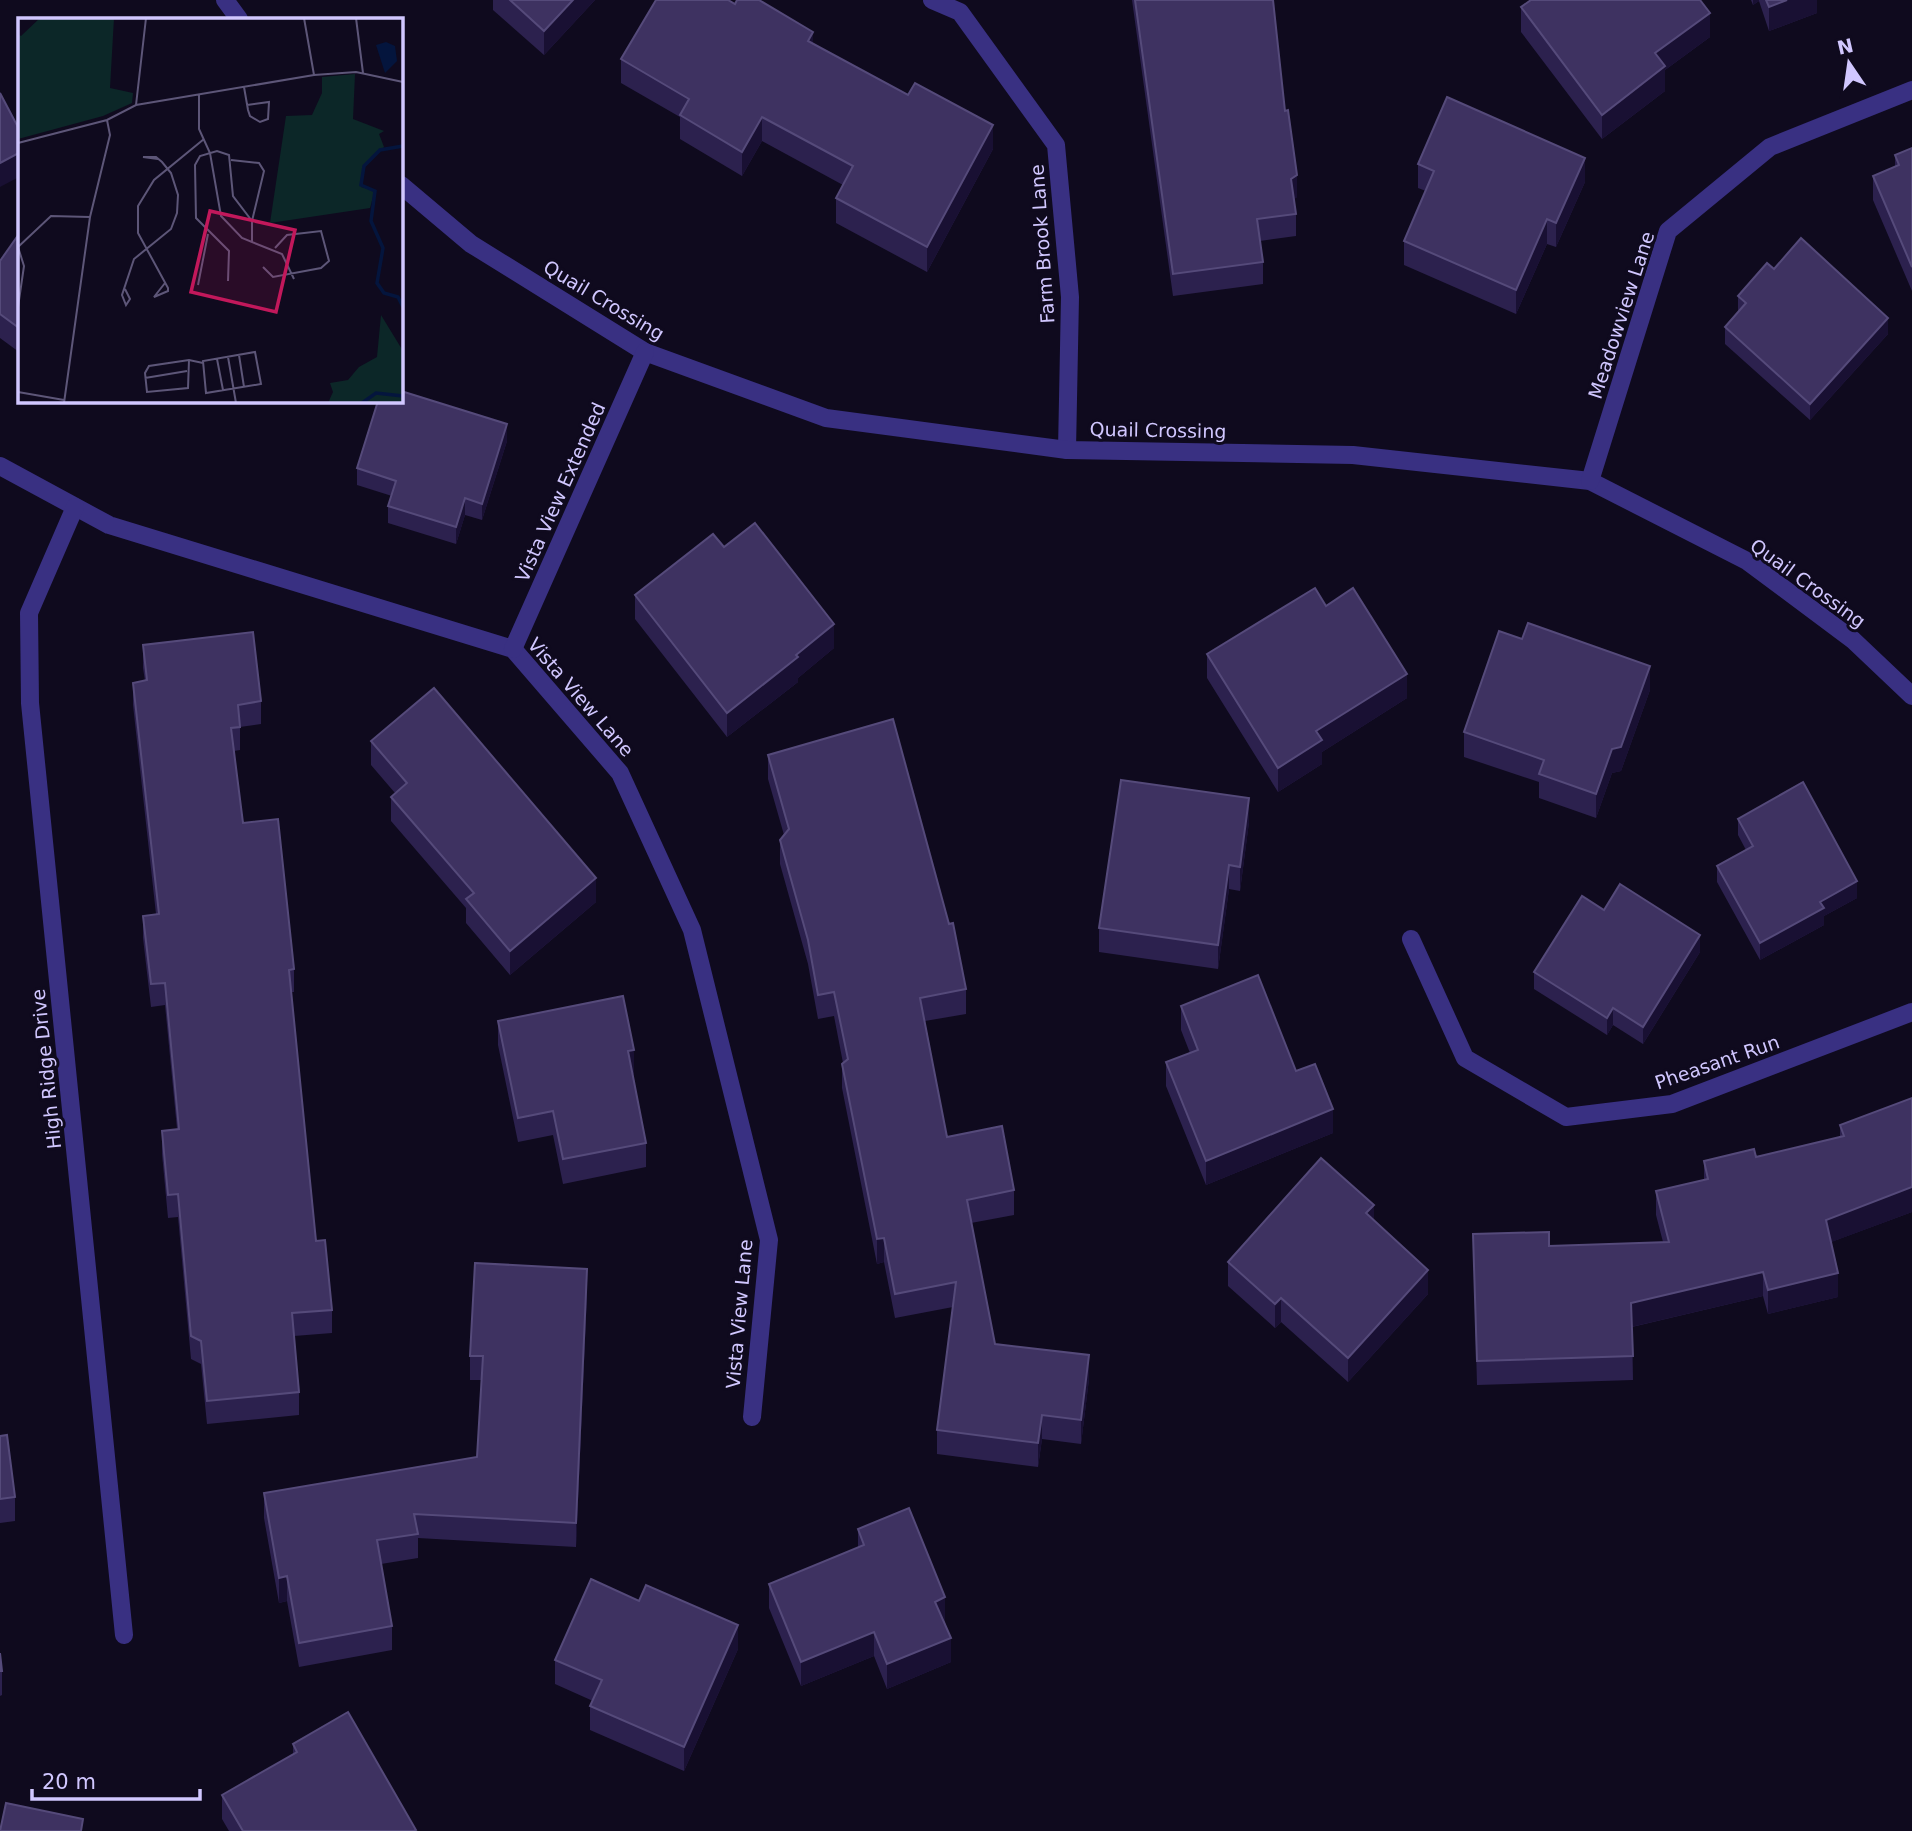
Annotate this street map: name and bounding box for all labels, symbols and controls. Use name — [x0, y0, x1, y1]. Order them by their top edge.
inset map — [18, 18, 402, 402]
north arrow — [1814, 28, 1884, 98]
text: N — [1835, 34, 1855, 59]
street label: Farm Brook Lane — [1025, 164, 1059, 324]
street label: Meadowview Lane — [1584, 229, 1658, 401]
street label: Quail Crossing — [540, 255, 668, 345]
street label: Vista View Extended — [510, 399, 610, 585]
street label: Quail Crossing — [1089, 418, 1227, 442]
street label: Quail Crossing — [1746, 534, 1870, 632]
street label: Vista View Lane — [523, 633, 639, 761]
street label: High Ridge Drive — [27, 988, 65, 1150]
street label: Pheasant Run — [1652, 1030, 1782, 1094]
street label: Vista View Lane — [722, 1238, 756, 1390]
scale bar — [32, 1758, 200, 1802]
text: 20 m — [42, 1770, 96, 1794]

